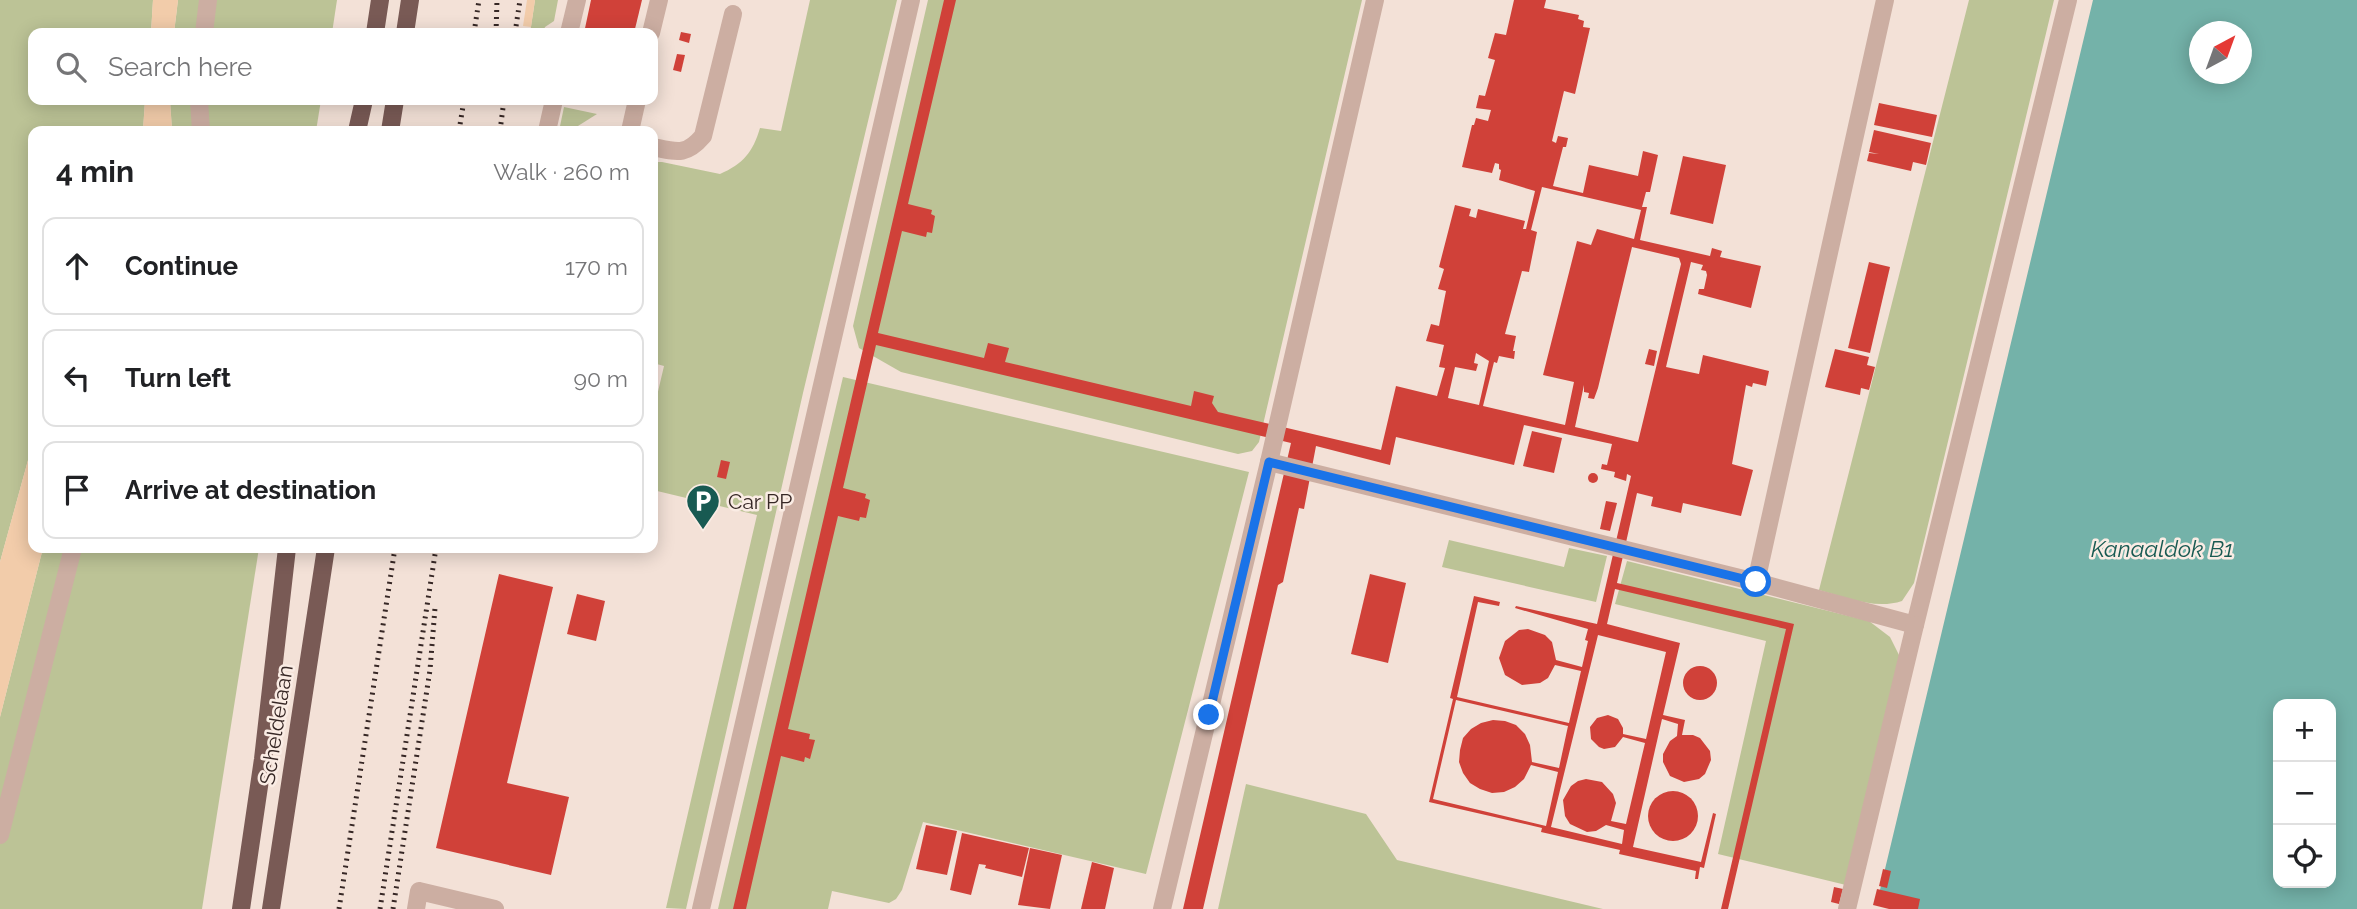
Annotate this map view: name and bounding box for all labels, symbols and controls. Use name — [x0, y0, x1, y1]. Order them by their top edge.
north arrow — [2189, 21, 2252, 84]
search box — [28, 28, 658, 105]
icon: search — [52, 48, 90, 86]
text: Search here — [108, 52, 252, 82]
text: 4 min — [56, 154, 134, 189]
text: Walk · 260 m — [493, 158, 630, 185]
icon: ahead — [58, 247, 96, 285]
text: Continue — [125, 251, 238, 281]
text: 170 m — [565, 253, 628, 280]
icon: left — [58, 359, 96, 397]
text: Turn left — [125, 363, 231, 393]
text: 90 m — [573, 365, 628, 392]
icon: arrive — [58, 471, 96, 509]
text: Arrive at destination — [125, 475, 376, 505]
parking icon: Car PP — [684, 482, 722, 531]
place label: Car PP — [728, 489, 792, 514]
water label: Kanaaldok B1 — [2091, 535, 2233, 562]
route start — [1740, 566, 1771, 597]
street label: Scheldelaan — [254, 663, 298, 787]
route end — [1193, 699, 1224, 730]
map controls — [2273, 699, 2336, 888]
button: + — [2273, 699, 2336, 762]
button: − — [2273, 762, 2336, 825]
button: locate — [2273, 825, 2336, 888]

